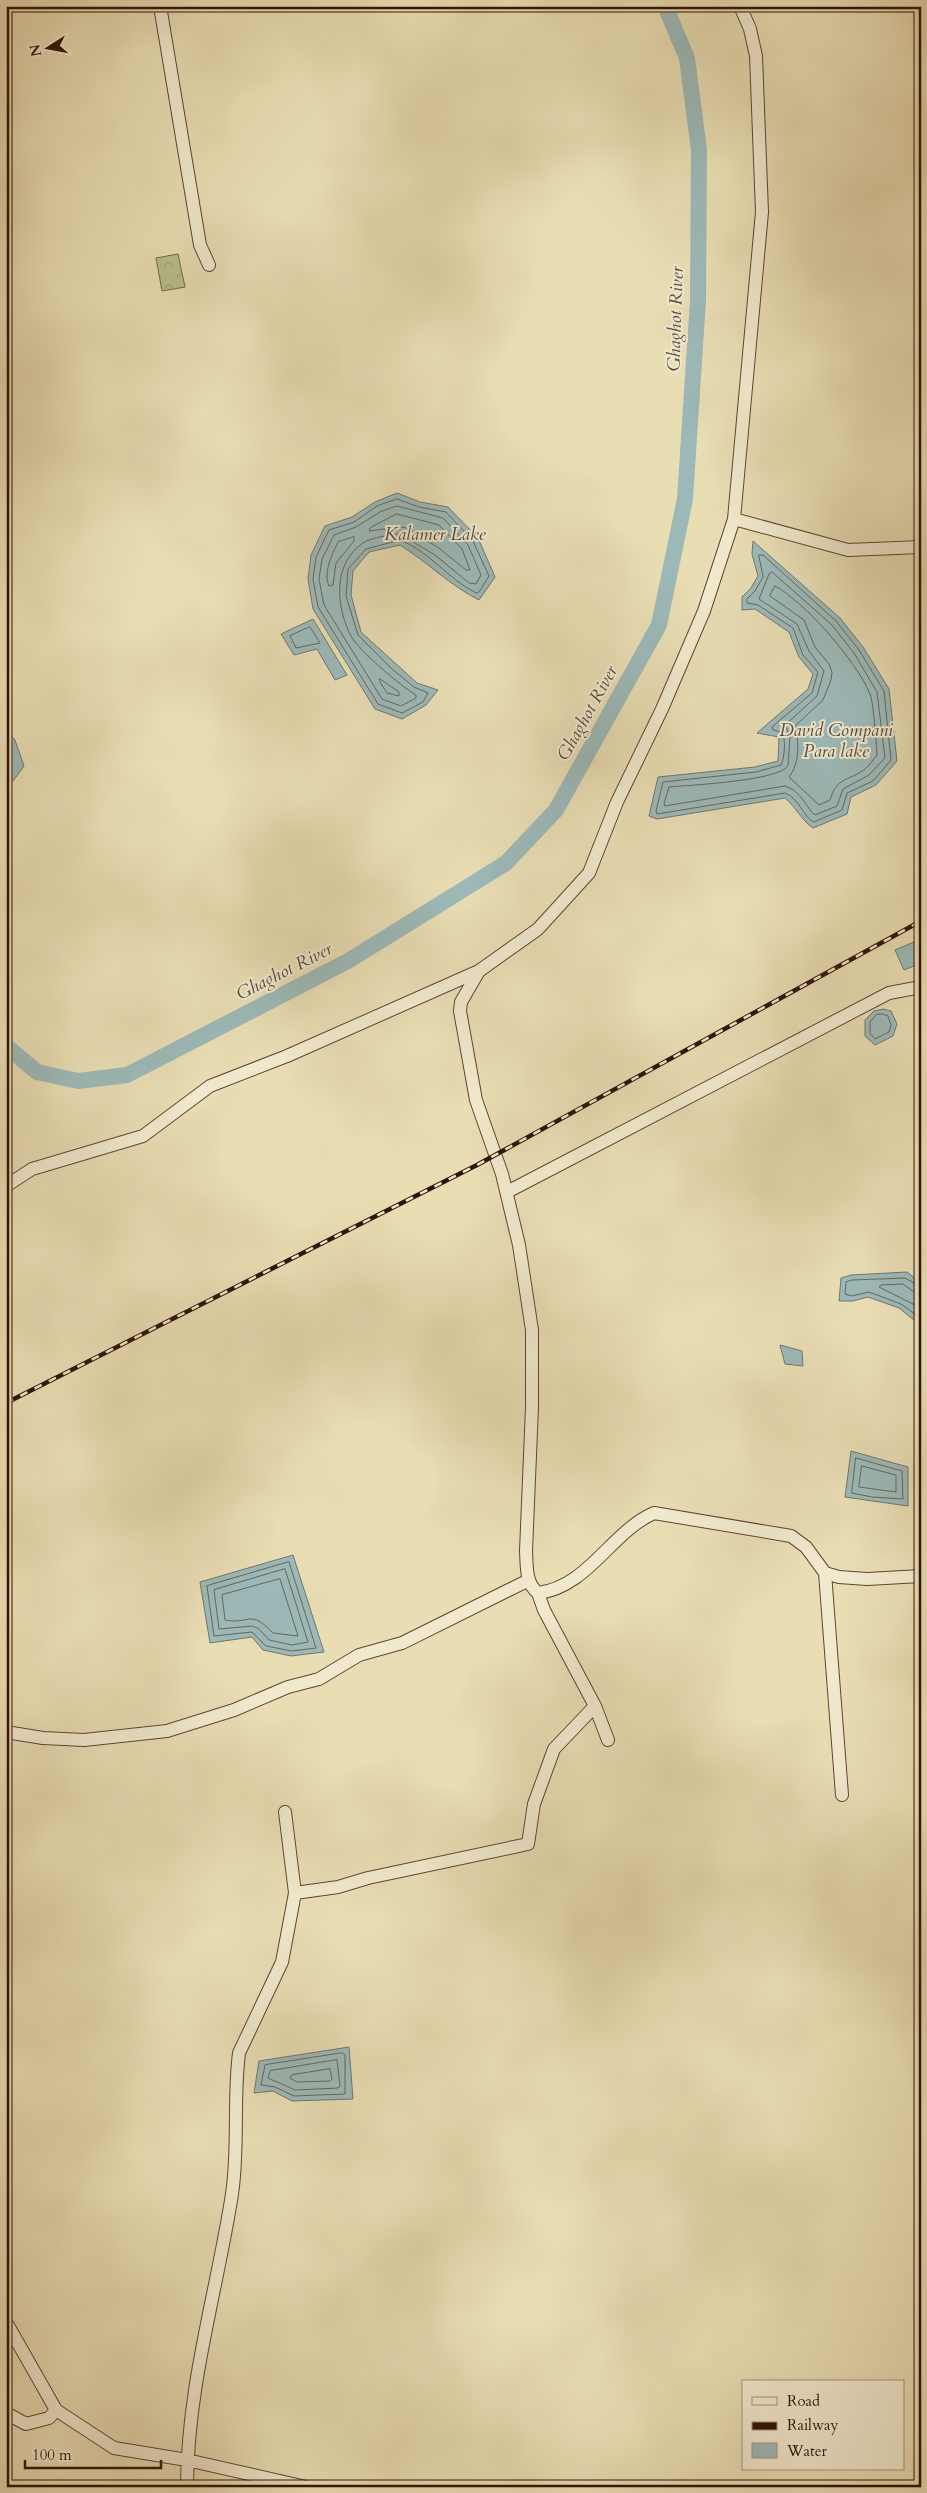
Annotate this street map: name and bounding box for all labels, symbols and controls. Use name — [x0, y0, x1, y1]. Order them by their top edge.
north arrow — [22, 22, 72, 72]
text: N — [25, 43, 46, 58]
water label: Ghaghot River — [661, 265, 690, 372]
water label: Kalamer Lake — [384, 522, 487, 547]
water label: Ghaghot River — [551, 660, 624, 765]
water label: David Compani Para lake — [779, 718, 894, 764]
water label: Ghaghot River — [232, 936, 338, 1006]
legend — [742, 2380, 904, 2470]
text: Road — [787, 2391, 820, 2411]
text: Railway — [787, 2415, 838, 2435]
scale bar — [25, 2438, 161, 2470]
text: Water — [786, 2441, 828, 2461]
text: 100 m — [32, 2445, 72, 2465]

